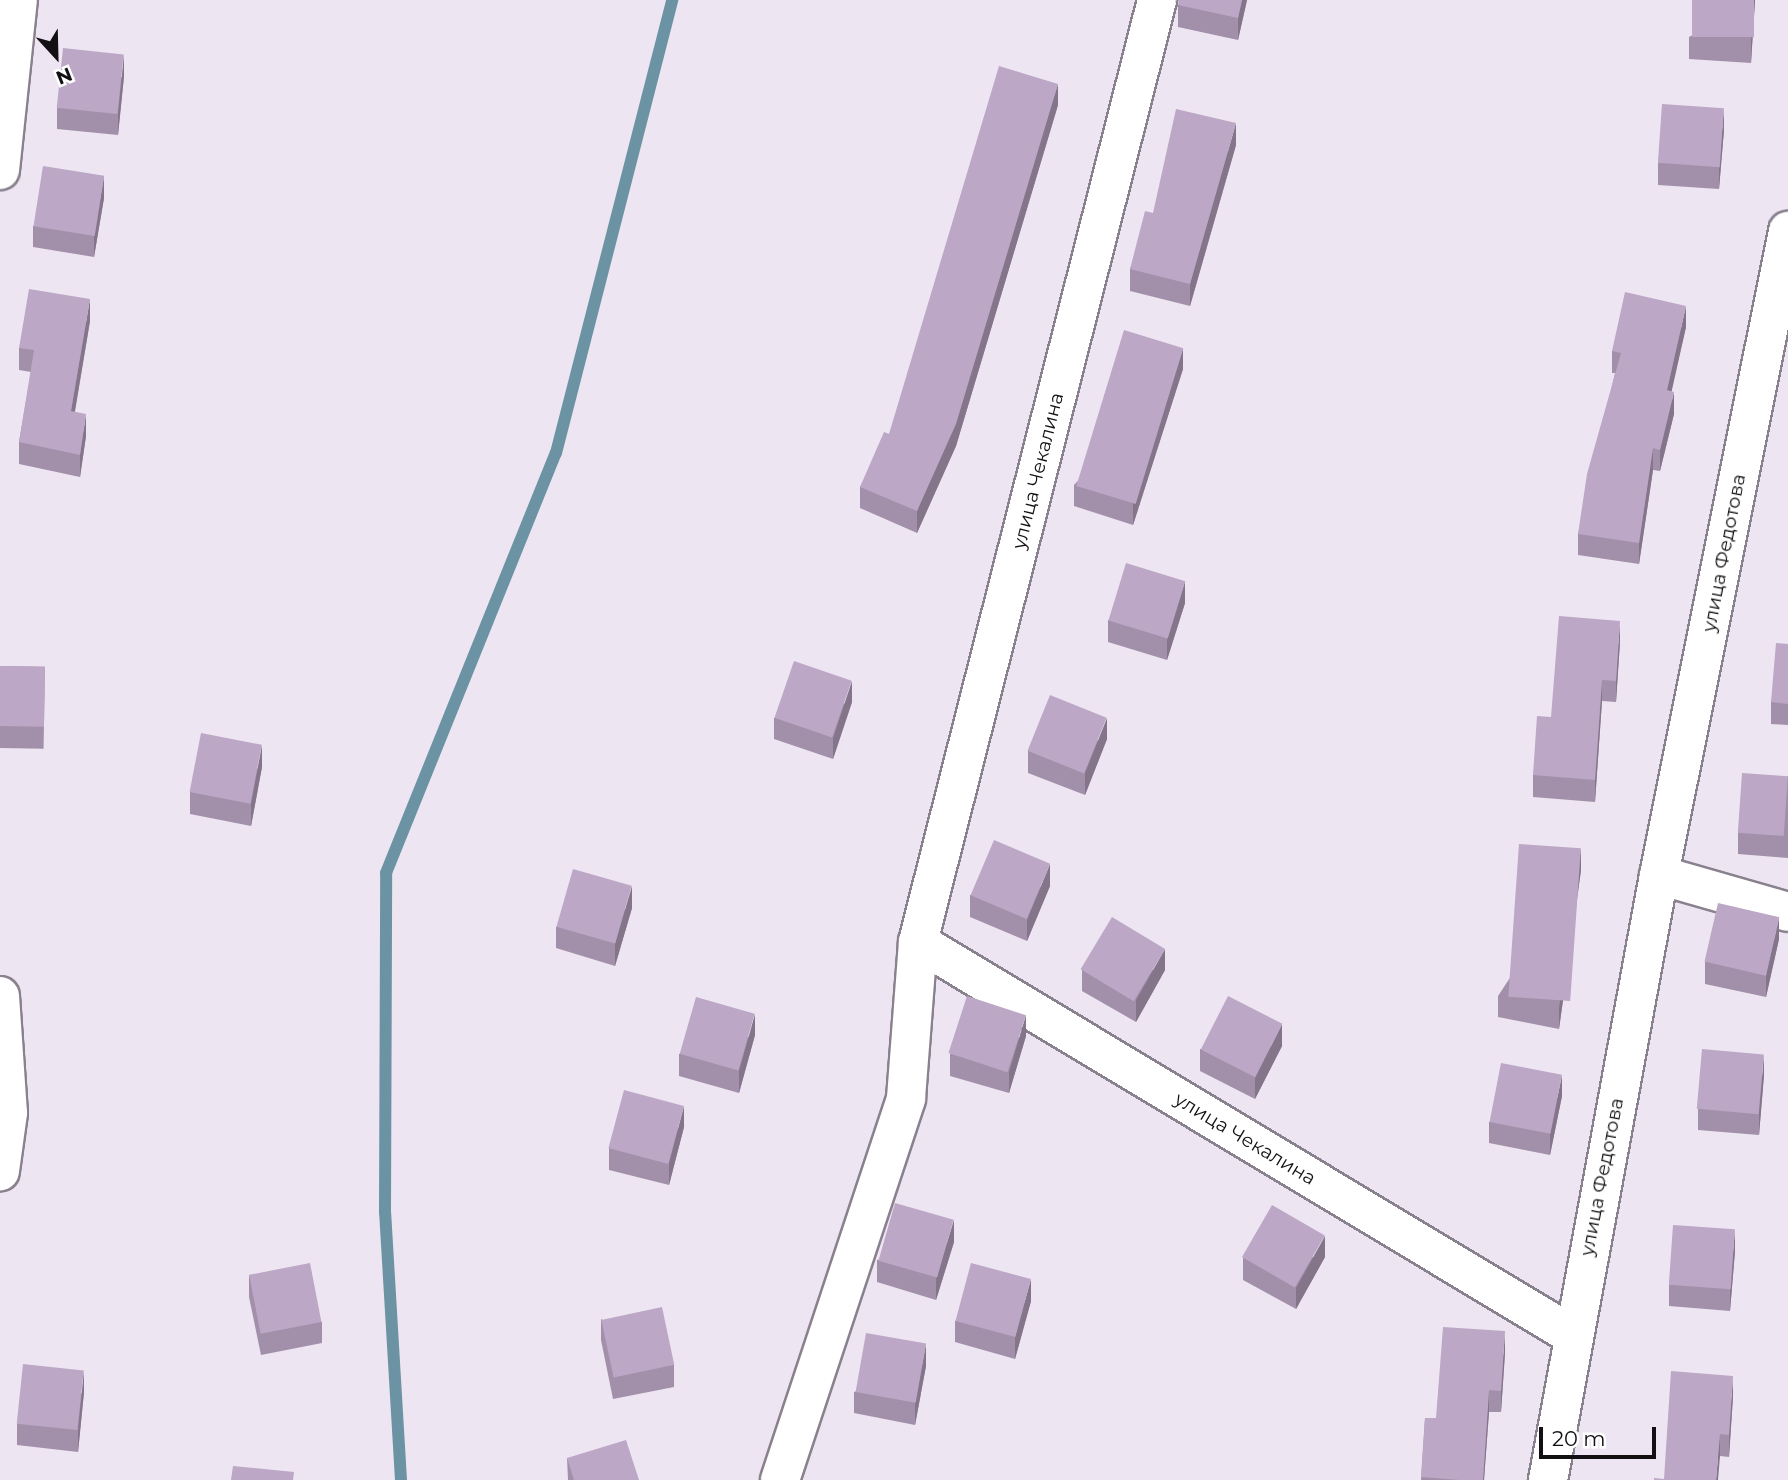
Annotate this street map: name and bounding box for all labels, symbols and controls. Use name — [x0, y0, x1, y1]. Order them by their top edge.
north arrow — [21, 21, 91, 91]
text: N — [53, 62, 75, 89]
street label: улица Чекалина — [1008, 390, 1068, 552]
street label: улица Федотова — [1697, 472, 1751, 634]
street label: улица Чекалина — [1170, 1088, 1320, 1190]
street label: улица Федотова — [1575, 1096, 1629, 1258]
scale bar — [1543, 1414, 1660, 1458]
text: 20 m — [1552, 1426, 1606, 1451]

